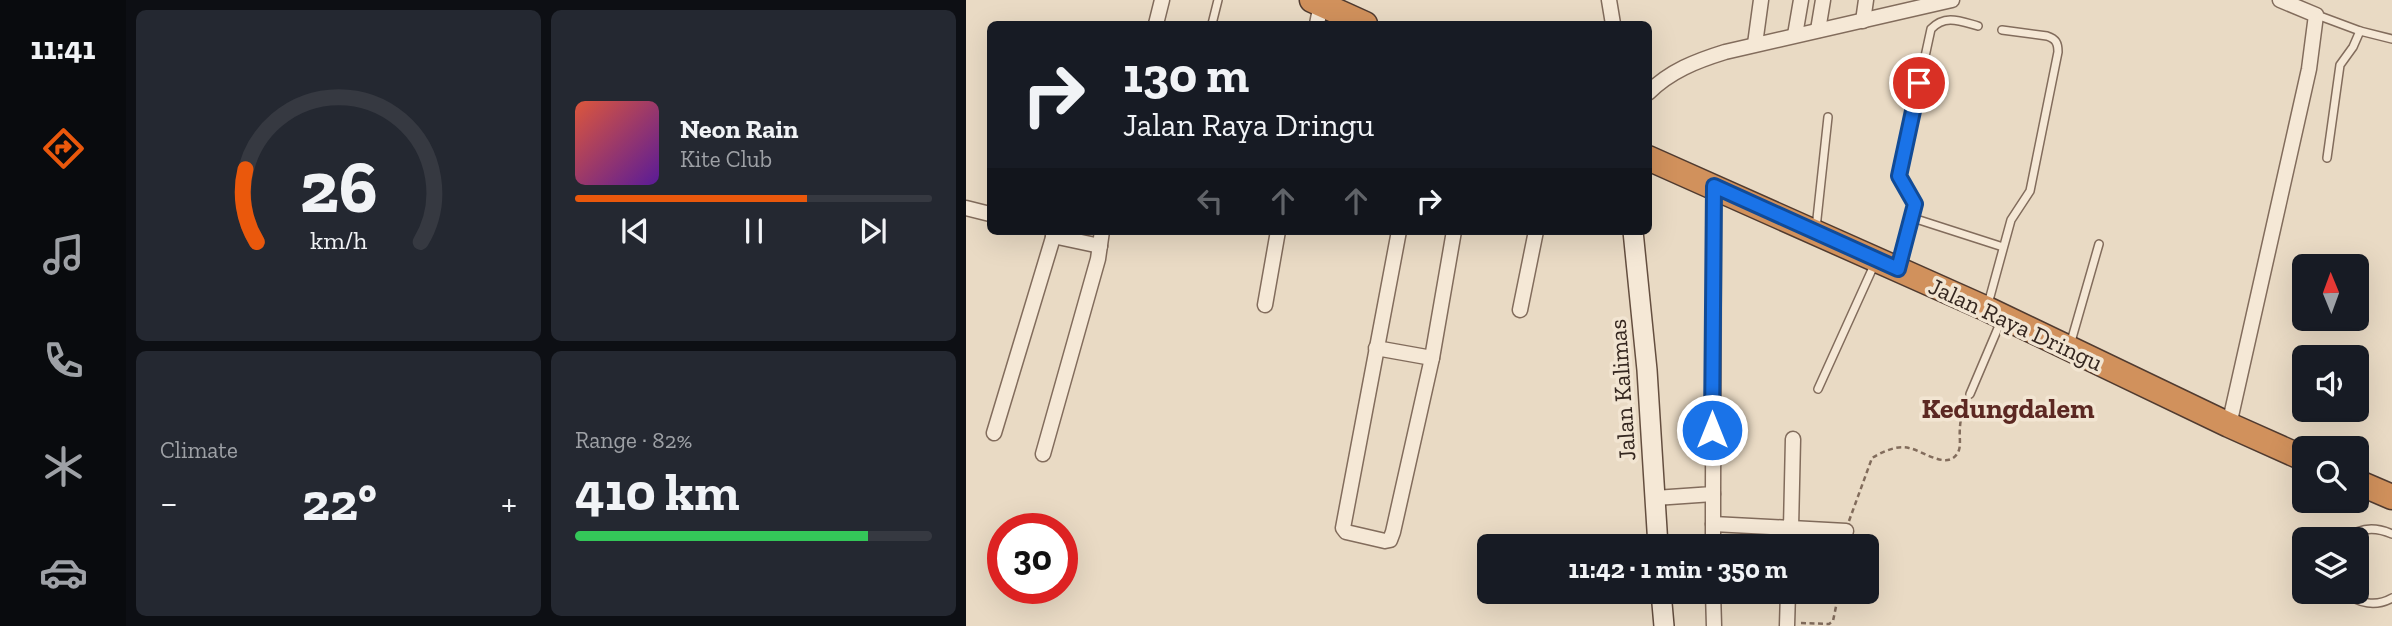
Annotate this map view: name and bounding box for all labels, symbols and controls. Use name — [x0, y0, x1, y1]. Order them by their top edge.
text: 11:41 — [31, 29, 95, 67]
text: 130 m — [1123, 46, 1249, 105]
icon: right — [1008, 49, 1099, 140]
pin — [1889, 53, 1949, 113]
icon: arrive — [1900, 64, 1938, 102]
text: Jalan Raya Dringu — [1123, 106, 1374, 144]
text: Neon Rain — [680, 113, 798, 145]
icon: directions — [39, 124, 88, 173]
text: 26 — [299, 143, 378, 231]
text: Kite Club — [680, 145, 772, 173]
icon: left — [1191, 182, 1229, 220]
icon: ahead — [1264, 182, 1302, 220]
icon: ahead — [1337, 182, 1375, 220]
icon: right — [1410, 182, 1448, 220]
icon: previous — [616, 212, 654, 250]
icon: pause — [735, 212, 773, 250]
icon: next — [854, 212, 892, 250]
text: km/h — [310, 225, 367, 255]
icon: music — [39, 230, 88, 279]
north arrow — [2292, 254, 2370, 331]
map controls — [2292, 254, 2369, 604]
street label: Jalan Raya Dringu — [1925, 271, 2108, 377]
street label: Jalan Kalimas — [1603, 318, 1641, 462]
icon: phone — [39, 336, 88, 385]
button: sound — [2292, 345, 2369, 422]
district label: Kedungdalem — [1921, 392, 2095, 425]
position arrow — [1675, 393, 1749, 467]
text: Range · 82% — [575, 426, 692, 454]
text: Climate — [160, 436, 238, 464]
button: search — [2292, 436, 2369, 513]
icon: climate — [39, 442, 88, 491]
text: 410 km — [575, 461, 740, 523]
text: 22° — [302, 471, 377, 533]
text: − — [160, 480, 178, 526]
text: + — [501, 480, 517, 526]
speed limit sign: 30 — [987, 513, 1078, 604]
button: layers — [2292, 527, 2369, 604]
icon: car — [39, 548, 88, 597]
text: 11:42 · 1 min · 350 m — [1568, 553, 1788, 585]

